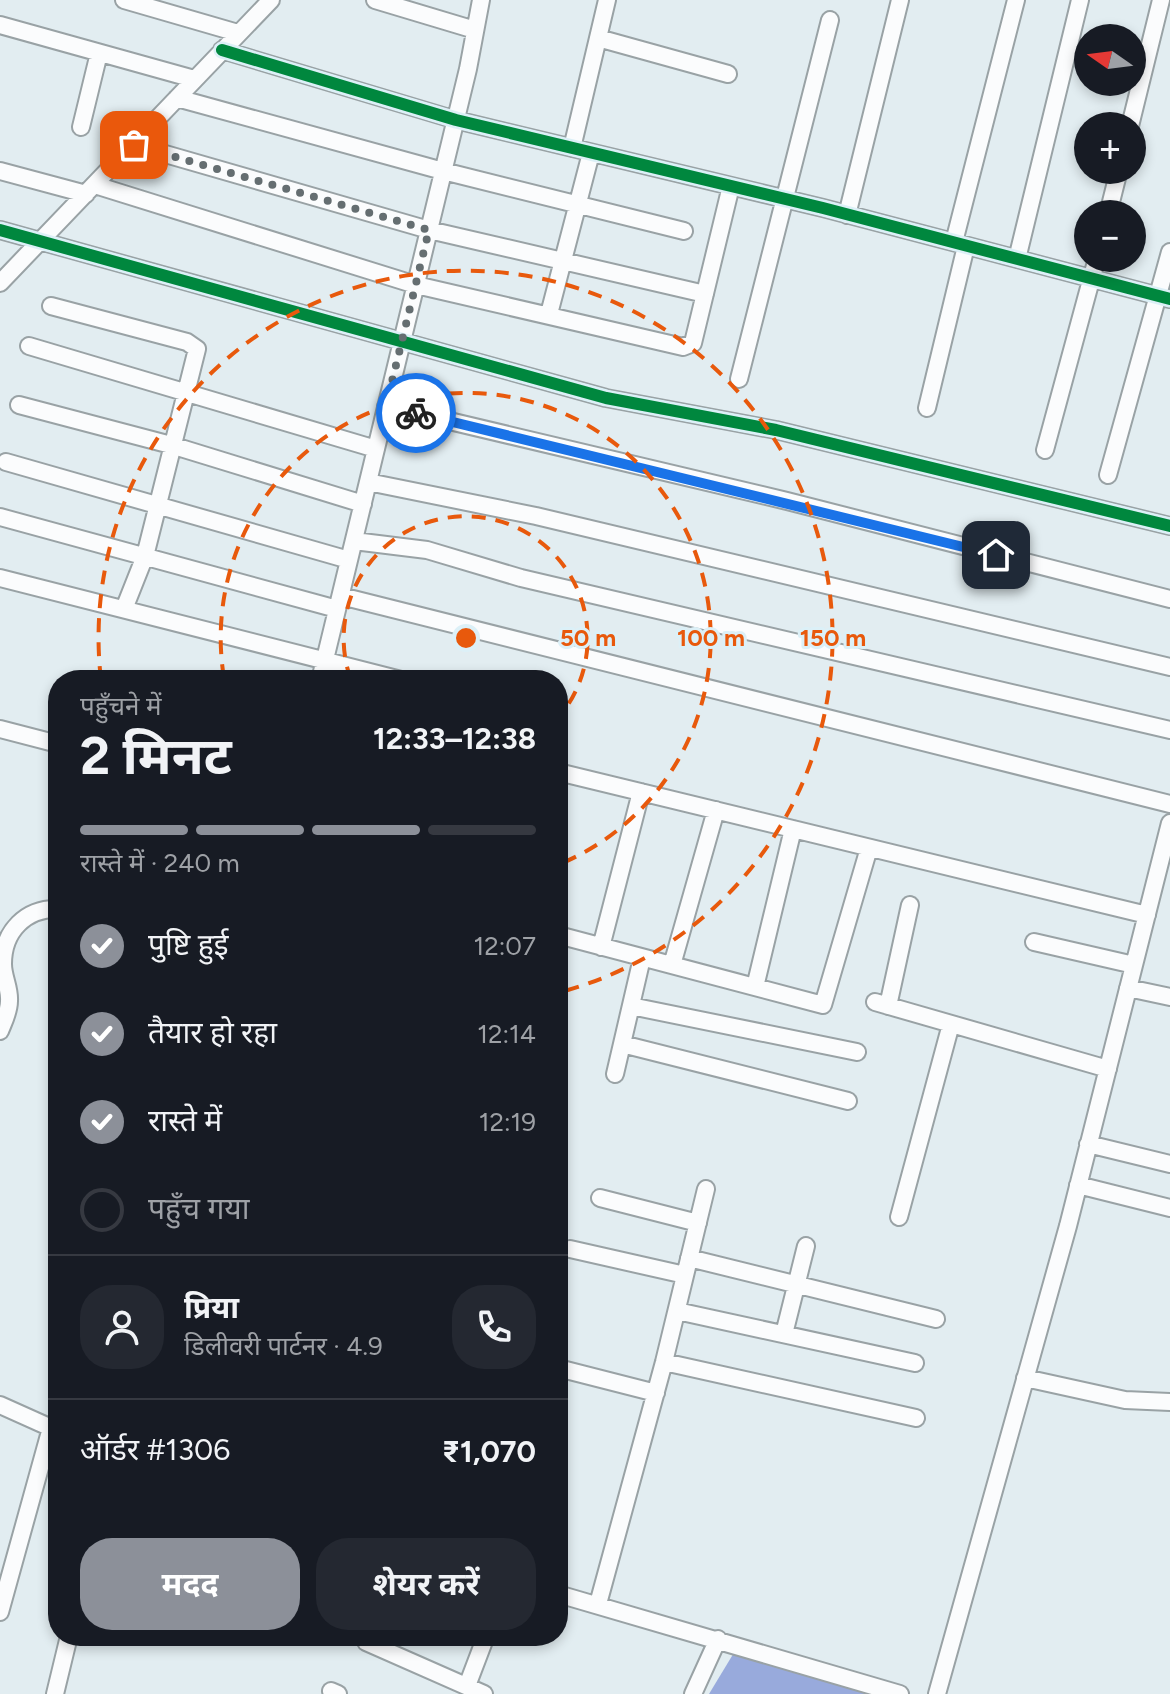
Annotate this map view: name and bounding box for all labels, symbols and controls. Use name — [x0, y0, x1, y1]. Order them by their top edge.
north arrow — [1074, 24, 1146, 96]
map controls — [1074, 24, 1146, 272]
pin — [100, 111, 168, 179]
button: + — [1074, 112, 1146, 184]
icon: bag — [112, 123, 156, 167]
button: − — [1074, 200, 1146, 272]
courier — [376, 373, 456, 453]
icon: bike — [394, 391, 438, 435]
pin — [962, 521, 1030, 589]
icon: home — [974, 533, 1018, 577]
text: 50 m — [560, 623, 616, 652]
text: 100 m — [677, 623, 745, 652]
text: 150 m — [800, 623, 866, 652]
centre of rings — [452, 624, 480, 652]
text: पहुँचने में — [80, 690, 161, 722]
text: 12:33–12:38 — [373, 720, 536, 757]
text: 2 मिनट — [80, 725, 232, 787]
text: रास्ते में · 240 m — [80, 847, 240, 879]
icon: check — [80, 924, 124, 968]
text: पुष्टि हुई — [148, 926, 228, 963]
text: 12:07 — [474, 930, 536, 962]
icon: check — [80, 1012, 124, 1056]
text: तैयार हो रहा — [148, 1014, 277, 1051]
text: 12:14 — [477, 1018, 536, 1050]
icon: check — [80, 1100, 124, 1144]
text: रास्ते में — [148, 1102, 222, 1139]
text: 12:19 — [479, 1106, 536, 1138]
text: पहुँच गया — [148, 1190, 250, 1227]
button: person — [80, 1285, 164, 1369]
button: phone — [452, 1285, 536, 1369]
text: प्रिया — [184, 1289, 239, 1326]
text: डिलीवरी पार्टनर · 4.9 — [184, 1330, 383, 1362]
text: ऑर्डर #1306 — [80, 1431, 230, 1468]
text: ₹1,070 — [442, 1433, 536, 1470]
button: मदद — [80, 1538, 300, 1630]
button: शेयर करें — [316, 1538, 536, 1630]

